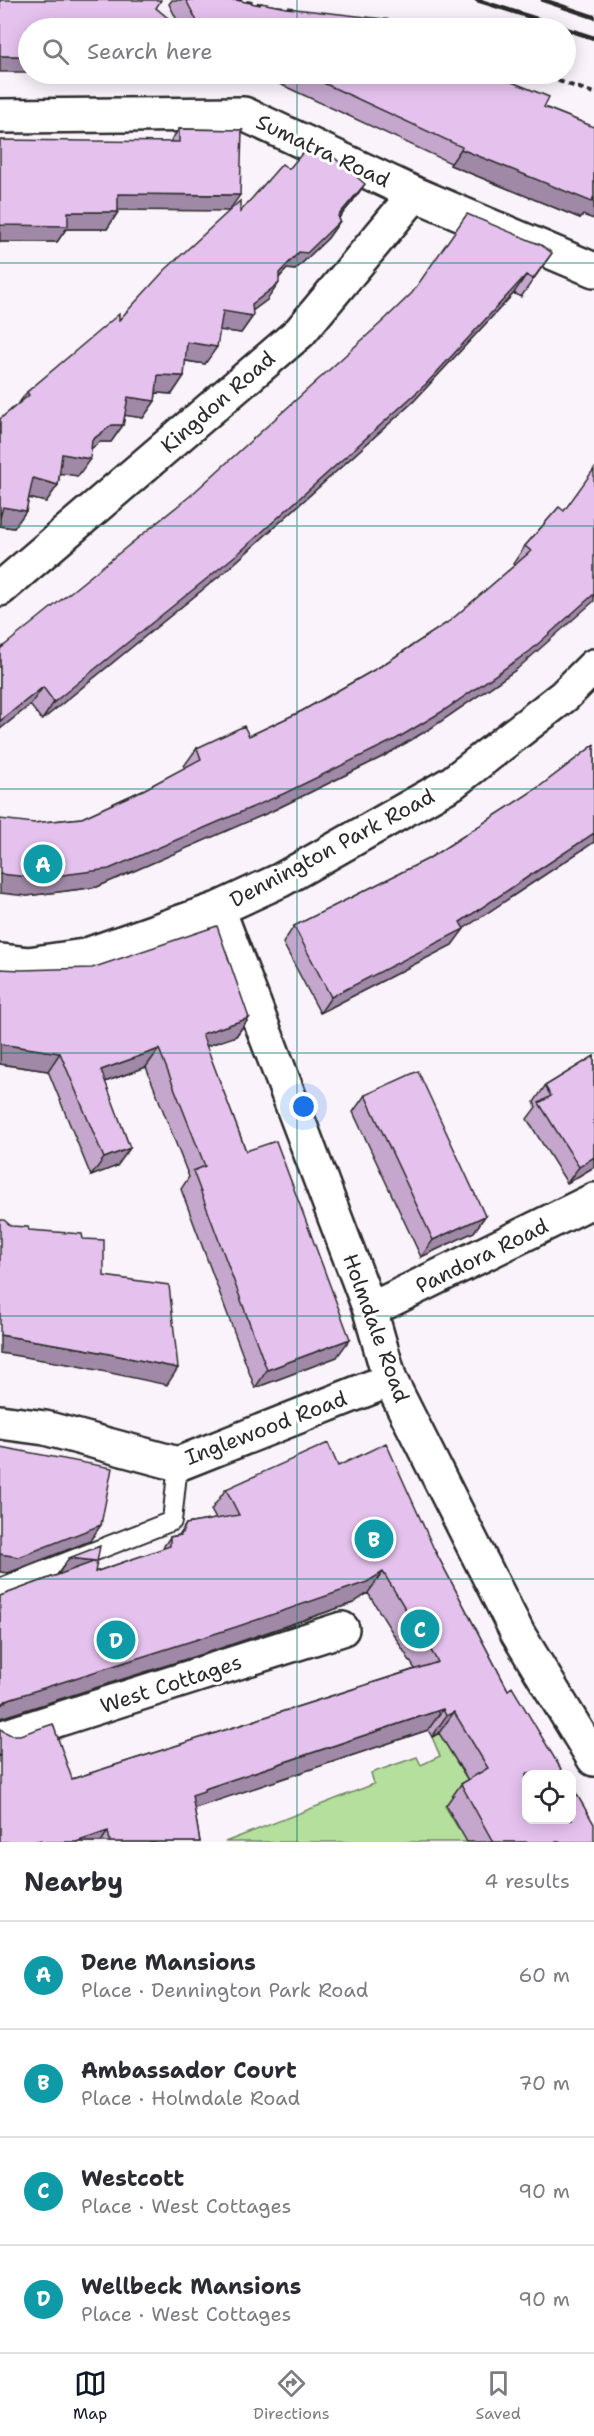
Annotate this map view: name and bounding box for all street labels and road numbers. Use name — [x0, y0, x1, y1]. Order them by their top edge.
street label: Sumatra Road — [252, 108, 394, 194]
street label: Kingdon Road — [155, 345, 281, 459]
street label: Dennington Park Road — [225, 782, 439, 914]
street label: Pandora Road — [411, 1212, 553, 1300]
street label: Holmdale Road — [336, 1250, 416, 1406]
street label: Inglewood Road — [181, 1384, 351, 1472]
street label: West Cottages — [97, 1648, 245, 1720]

